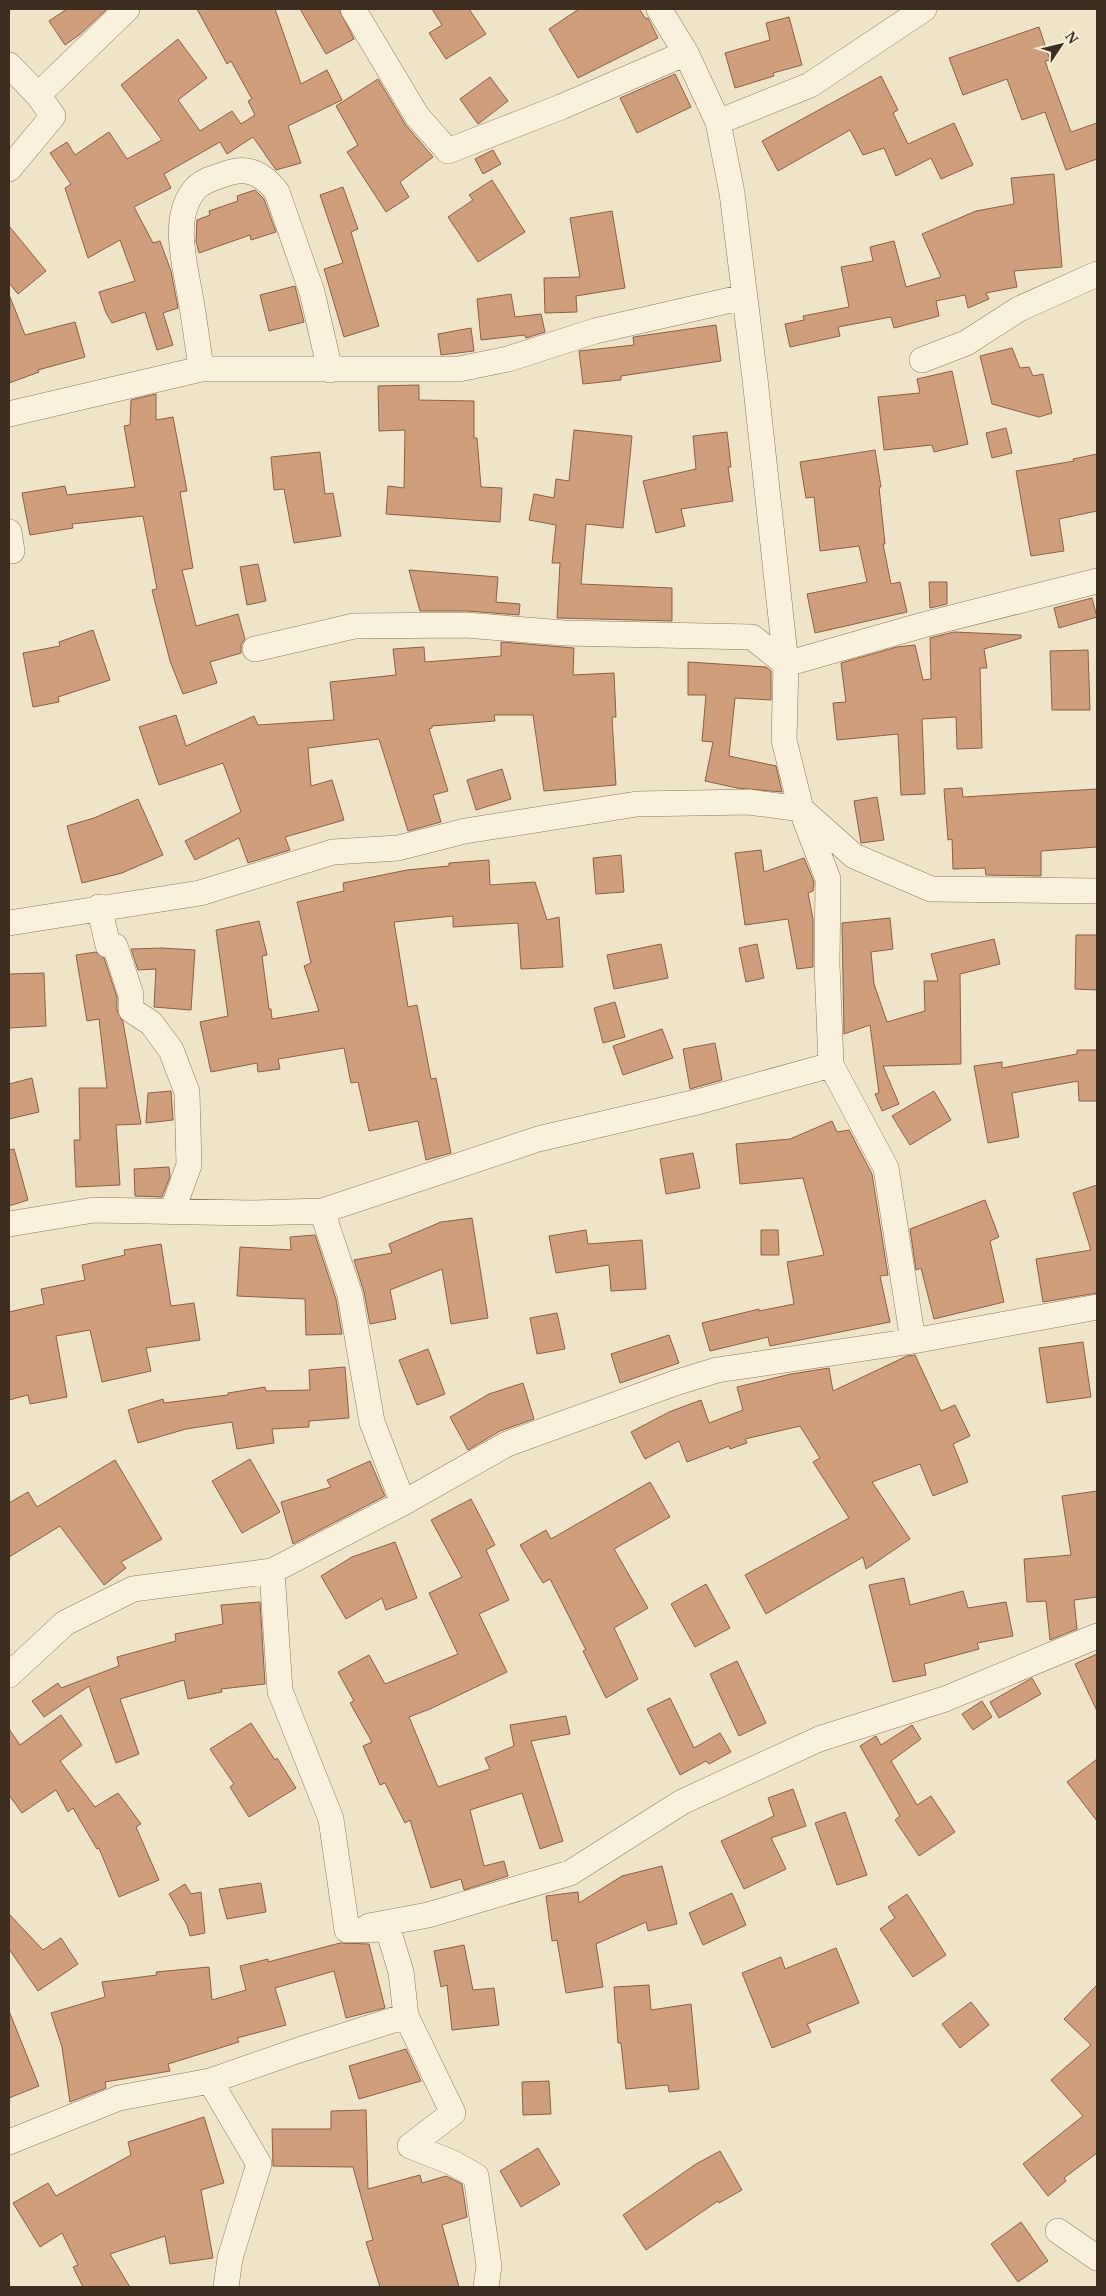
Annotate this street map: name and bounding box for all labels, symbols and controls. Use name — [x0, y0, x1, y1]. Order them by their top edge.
north arrow — [1036, 20, 1086, 70]
text: N — [1061, 27, 1083, 47]

